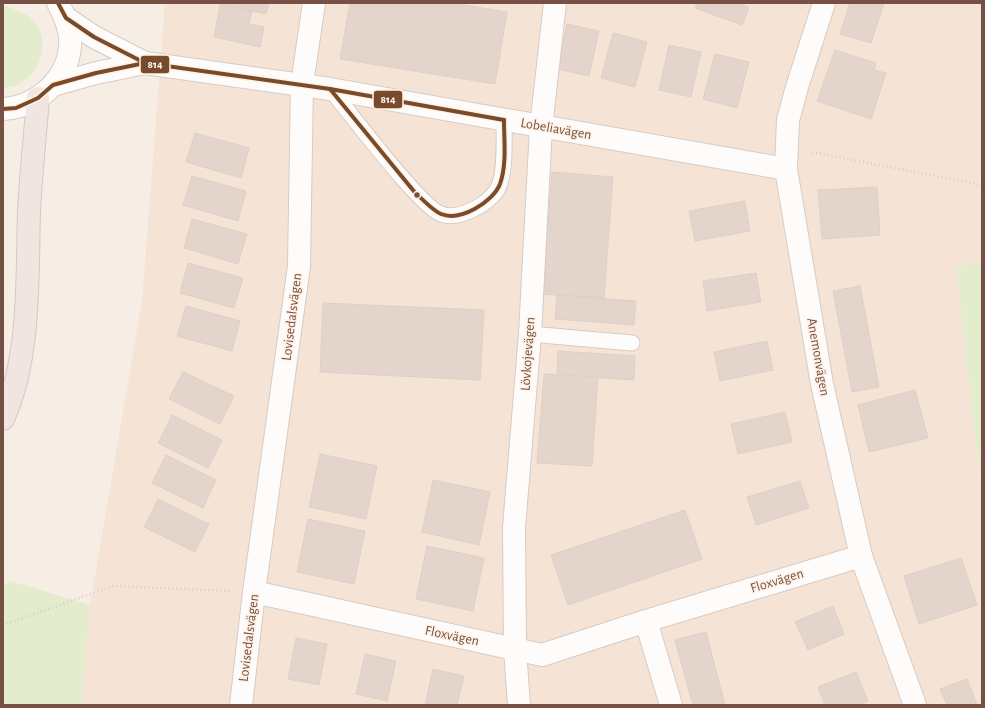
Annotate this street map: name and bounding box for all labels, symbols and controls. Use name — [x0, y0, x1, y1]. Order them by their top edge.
line badge: 814 — [140, 55, 170, 74]
text: 814 — [148, 59, 163, 70]
line badge: 814 — [373, 90, 403, 109]
text: 814 — [381, 94, 396, 105]
street label: Lobeliavägen — [519, 116, 593, 142]
unlabelled marker — [412, 190, 422, 200]
street label: Lovisedalsvägen — [280, 272, 304, 362]
street label: Lövkojevägen — [518, 317, 538, 391]
street label: Anemonvägen — [804, 317, 832, 397]
street label: Floxvägen — [749, 566, 805, 596]
street label: Lovisedalsvägen — [237, 593, 261, 683]
street label: Floxvägen — [424, 623, 480, 649]

